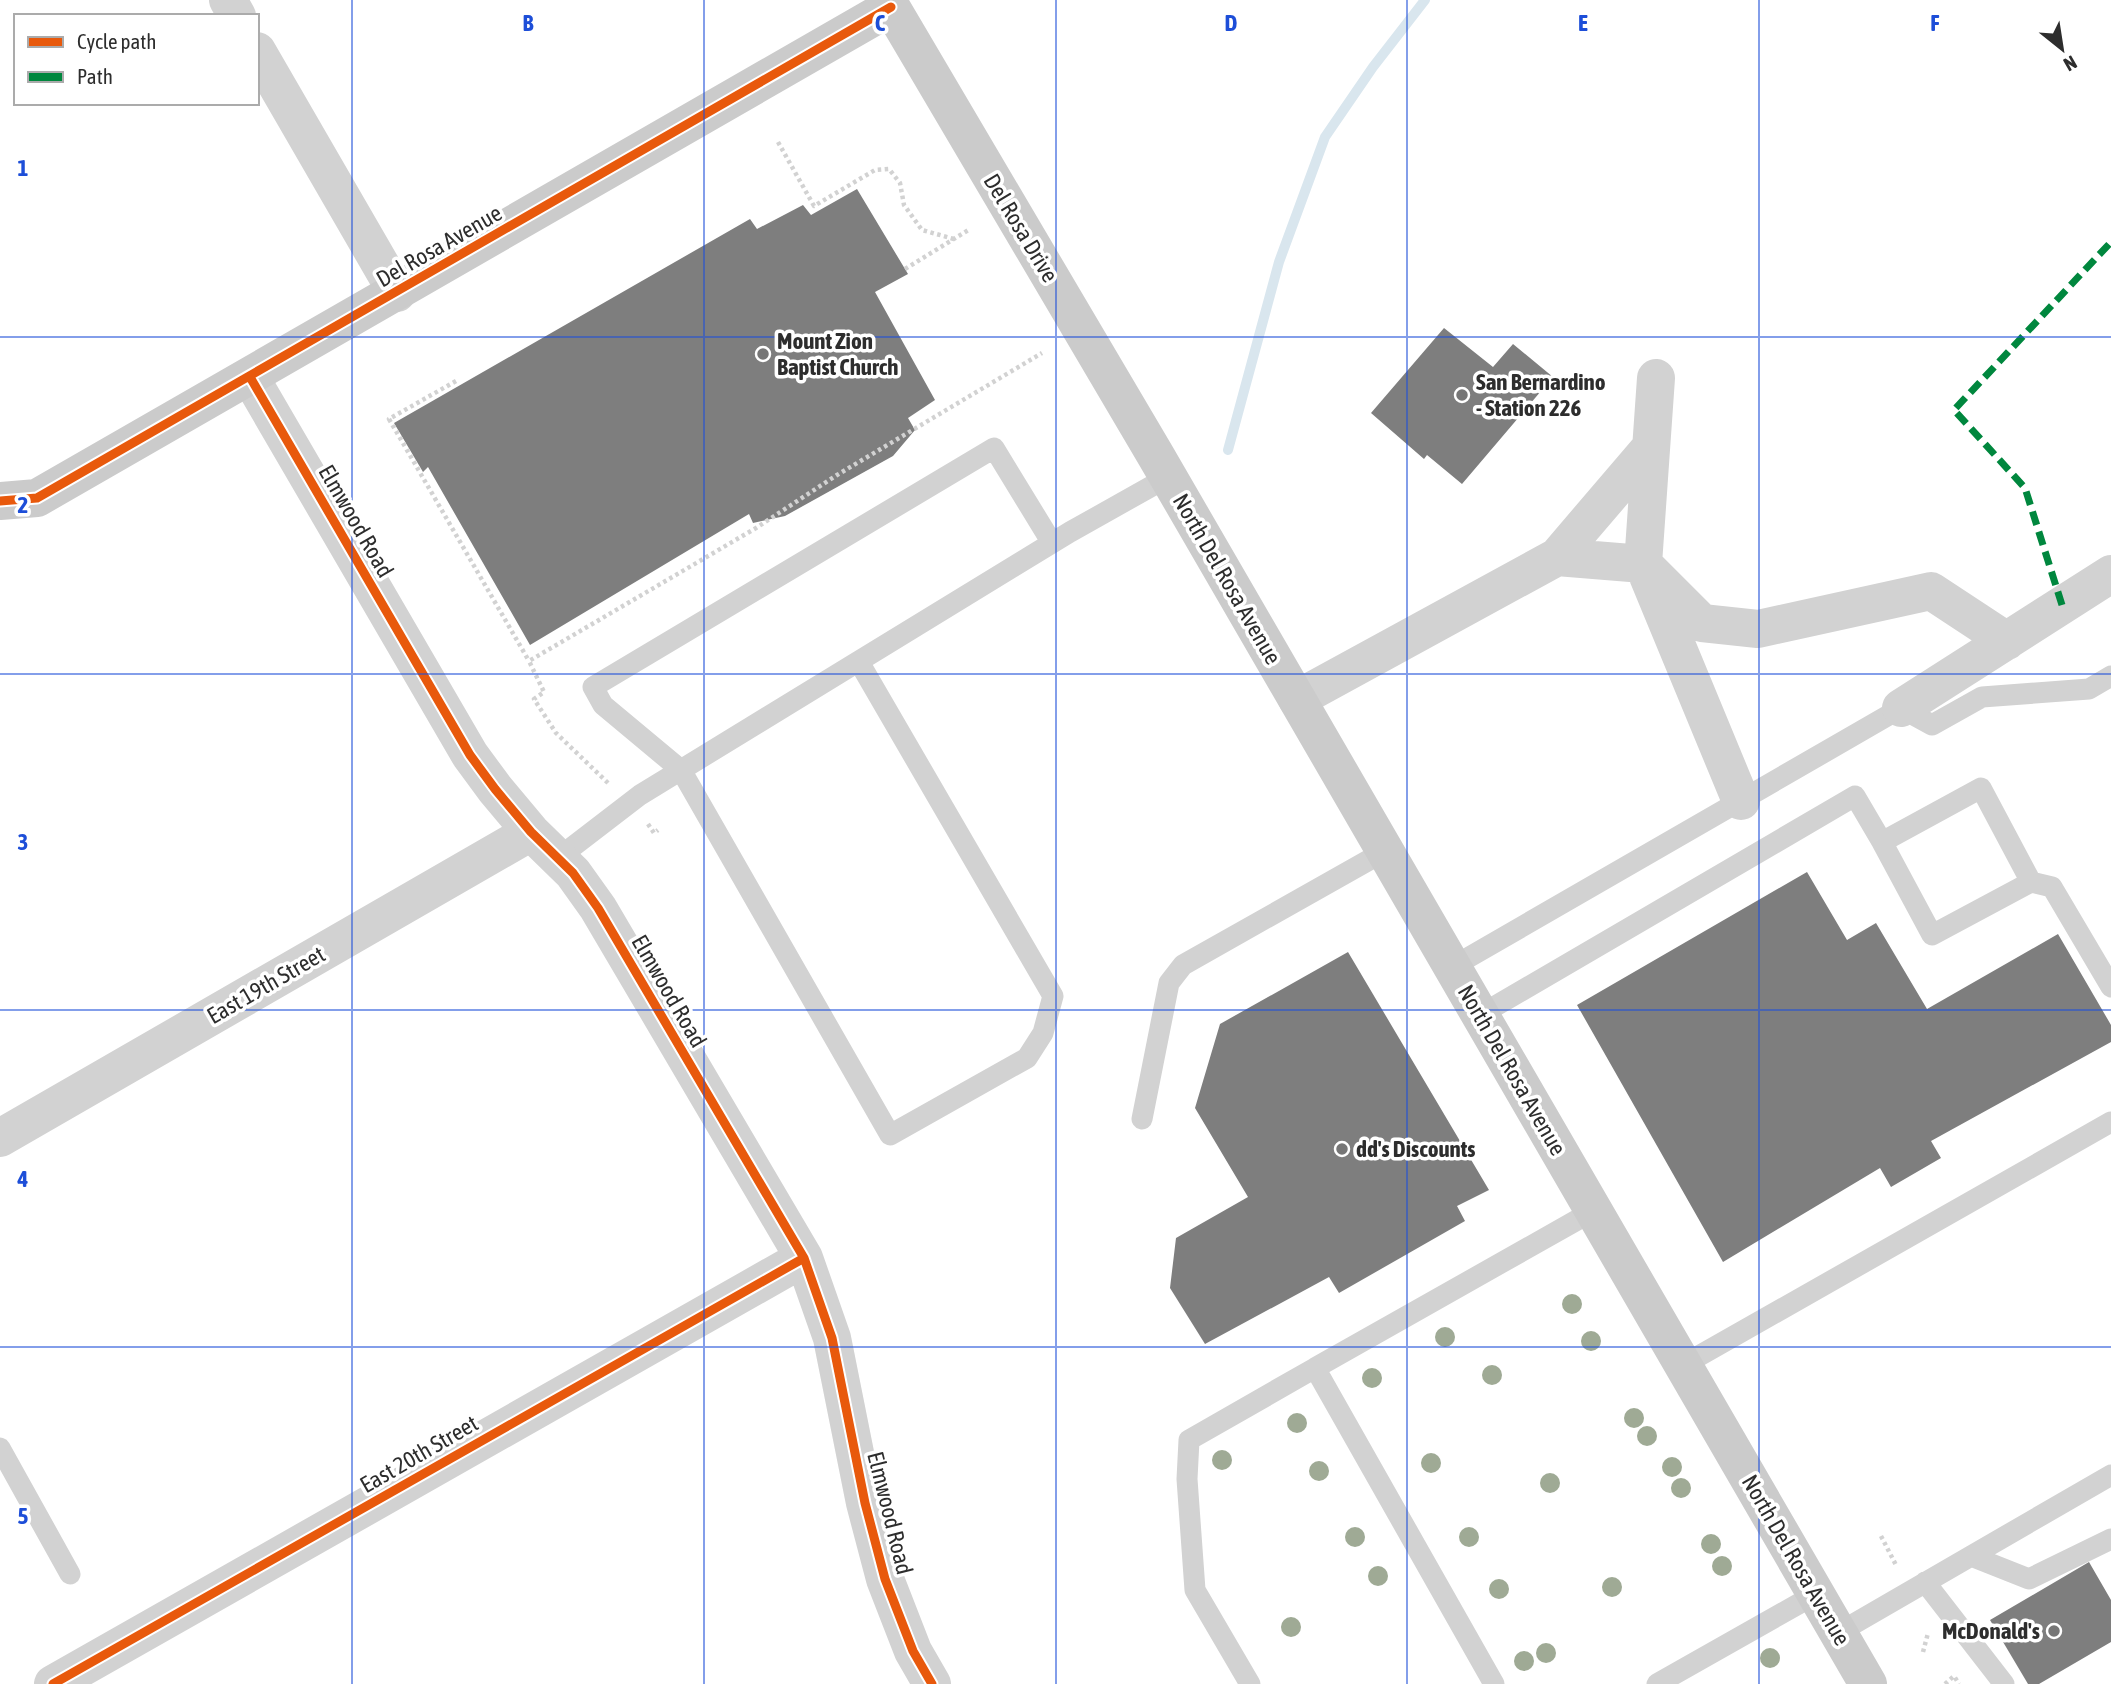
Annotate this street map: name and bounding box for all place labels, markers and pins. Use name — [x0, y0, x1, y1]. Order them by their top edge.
place label: Mount Zion Baptist Church — [777, 328, 898, 380]
marker: Mount Zion Baptist Church — [755, 346, 771, 362]
place label: San Bernardino - Station 226 — [1476, 369, 1606, 421]
marker: San Bernardino - Station 226 — [1454, 387, 1470, 403]
place label: dd's Discounts — [1356, 1136, 1475, 1162]
marker: dd's Discounts — [1334, 1141, 1350, 1157]
place label: McDonald's — [1942, 1618, 2040, 1644]
marker: McDonald's — [2046, 1623, 2062, 1639]

